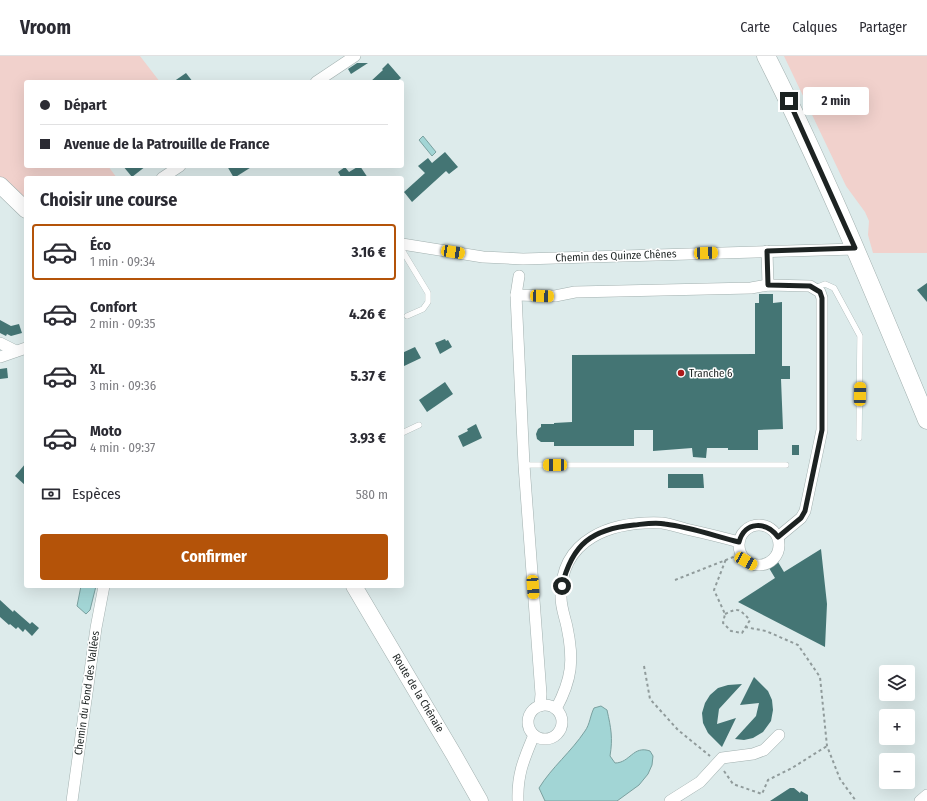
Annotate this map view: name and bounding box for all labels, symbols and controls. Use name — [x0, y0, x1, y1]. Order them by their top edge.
text: Vroom — [20, 16, 71, 39]
text: Carte — [740, 19, 770, 36]
text: Calques — [792, 19, 837, 36]
text: Partager — [859, 19, 907, 36]
callout: 2 min — [803, 87, 869, 115]
route end — [780, 92, 798, 110]
text: 2 min — [822, 93, 850, 108]
text: Départ — [64, 96, 107, 114]
text: Avenue de la Patrouille de France — [64, 135, 270, 153]
text: Choisir une course — [40, 189, 177, 211]
icon: car — [42, 234, 78, 270]
text: Éco — [90, 236, 111, 254]
text: 3.16 € — [352, 243, 386, 261]
car — [440, 244, 466, 260]
street label: Chemin des Quinze Chênes — [555, 247, 677, 265]
car — [694, 247, 718, 259]
text: 1 min · 09:34 — [90, 254, 155, 269]
car — [530, 290, 554, 302]
icon: car — [42, 296, 78, 332]
text: Confort — [90, 298, 137, 316]
text: 4.26 € — [349, 305, 386, 323]
text: 2 min · 09:35 — [90, 316, 155, 331]
icon: car — [42, 358, 78, 394]
text: XL — [90, 360, 105, 378]
text: 5.37 € — [350, 367, 386, 385]
place label: Tranche 6 — [689, 367, 733, 380]
marker: Tranche 6 — [676, 368, 686, 378]
text: 3 min · 09:36 — [90, 378, 156, 393]
car — [854, 382, 866, 406]
icon: car — [42, 420, 78, 456]
text: Moto — [90, 422, 122, 440]
text: 3.93 € — [350, 429, 386, 447]
text: 4 min · 09:37 — [90, 440, 155, 455]
car — [543, 459, 567, 471]
icon: cash — [40, 483, 62, 505]
text: Espèces — [72, 485, 121, 503]
text: 580 m — [356, 487, 388, 502]
button: Confirmer — [40, 534, 388, 580]
car — [733, 550, 759, 572]
car — [526, 575, 540, 599]
route start — [553, 577, 571, 595]
street label: Chemin du Fond des Vallées — [72, 630, 102, 756]
street label: Route de la Chênaie — [389, 651, 447, 735]
map controls — [879, 665, 915, 789]
button: layers — [879, 665, 915, 701]
button: + — [879, 709, 915, 745]
button: − — [879, 753, 915, 789]

